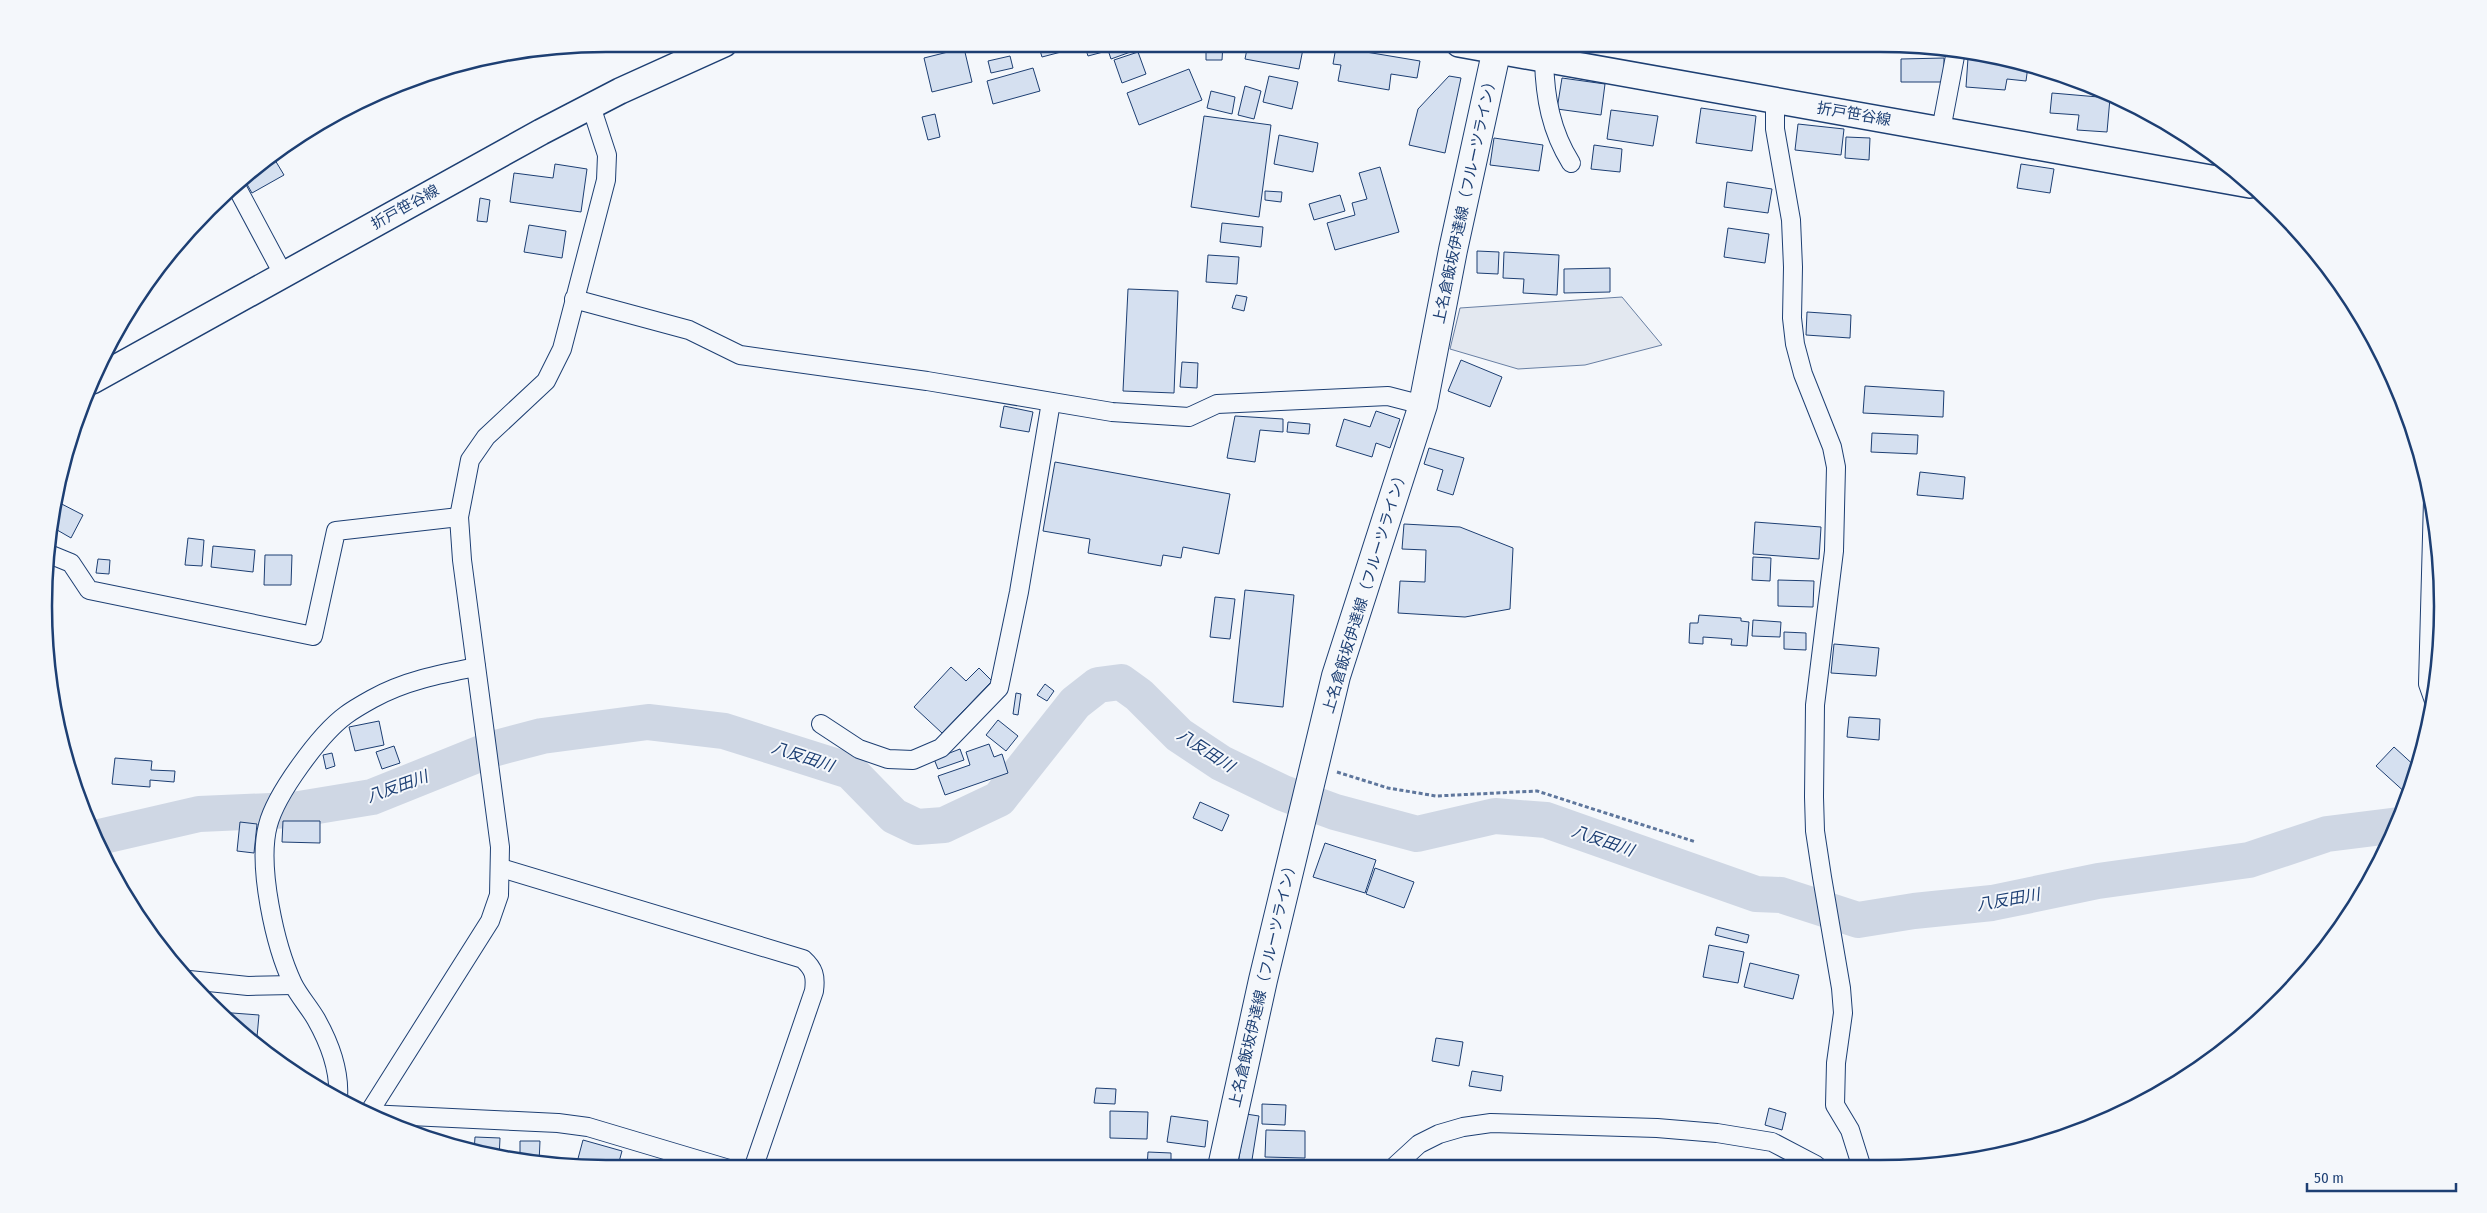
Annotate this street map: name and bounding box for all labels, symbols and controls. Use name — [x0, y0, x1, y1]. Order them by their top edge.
street label: 上名倉飯坂伊達線（フルーツライン） — [1430, 73, 1500, 325]
street label: 折戸笹谷線 — [1815, 99, 1893, 129]
street label: 折戸笹谷線 — [368, 181, 442, 233]
street label: 上名倉飯坂伊達線（フルーツライン） — [1319, 467, 1411, 715]
water label: 八反田川 — [1174, 725, 1239, 777]
water label: 八反田川 — [769, 738, 838, 776]
water label: 八反田川 — [364, 766, 432, 806]
water label: 八反田川 — [1569, 821, 1638, 861]
street label: 上名倉飯坂伊達線（フルーツライン） — [1226, 857, 1300, 1109]
water label: 八反田川 — [1975, 884, 2043, 914]
scale bar — [2307, 1160, 2456, 1192]
text: 50 m — [2314, 1169, 2344, 1187]

